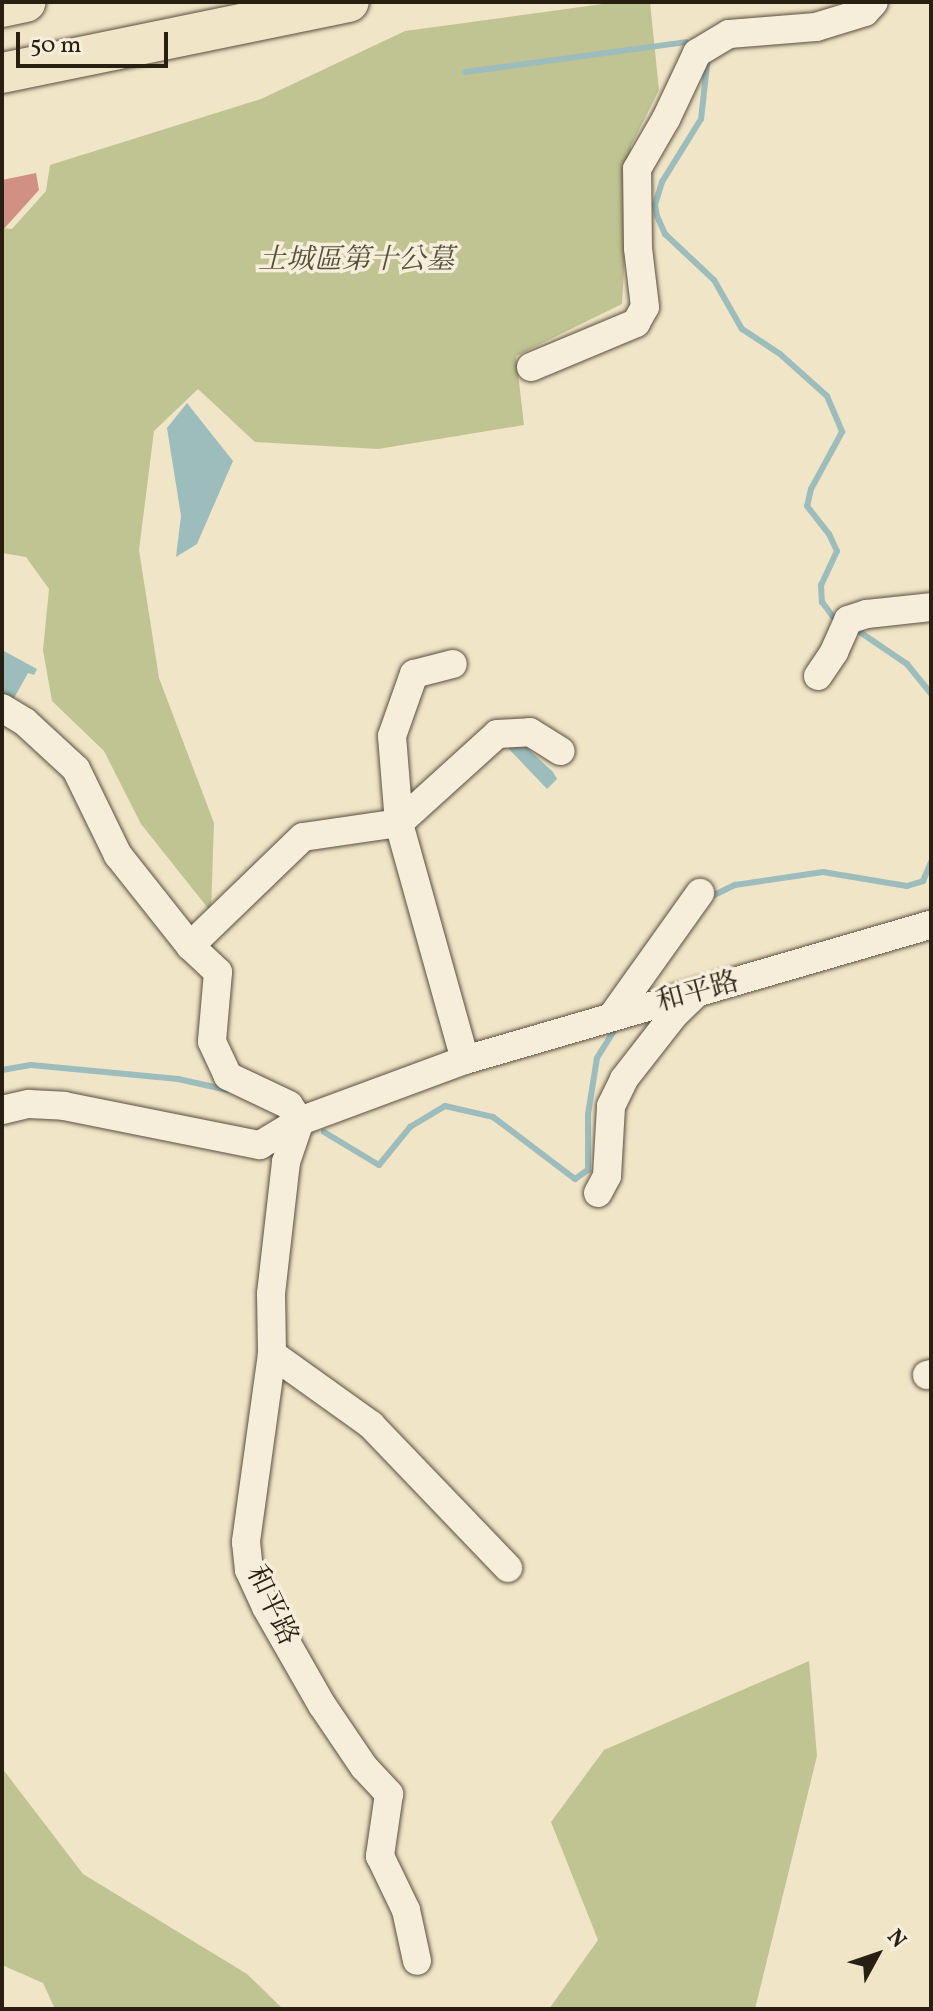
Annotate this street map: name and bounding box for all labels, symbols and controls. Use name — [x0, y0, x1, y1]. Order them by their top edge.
scale bar — [20, 16, 172, 66]
text: 50 m — [30, 29, 82, 63]
park label: 土城區第十公墓 — [258, 244, 454, 278]
street label: 和平路 — [653, 966, 743, 1020]
street label: 和平路 — [238, 1561, 304, 1651]
north arrow — [837, 1915, 917, 1995]
text: N — [879, 1923, 913, 1955]

